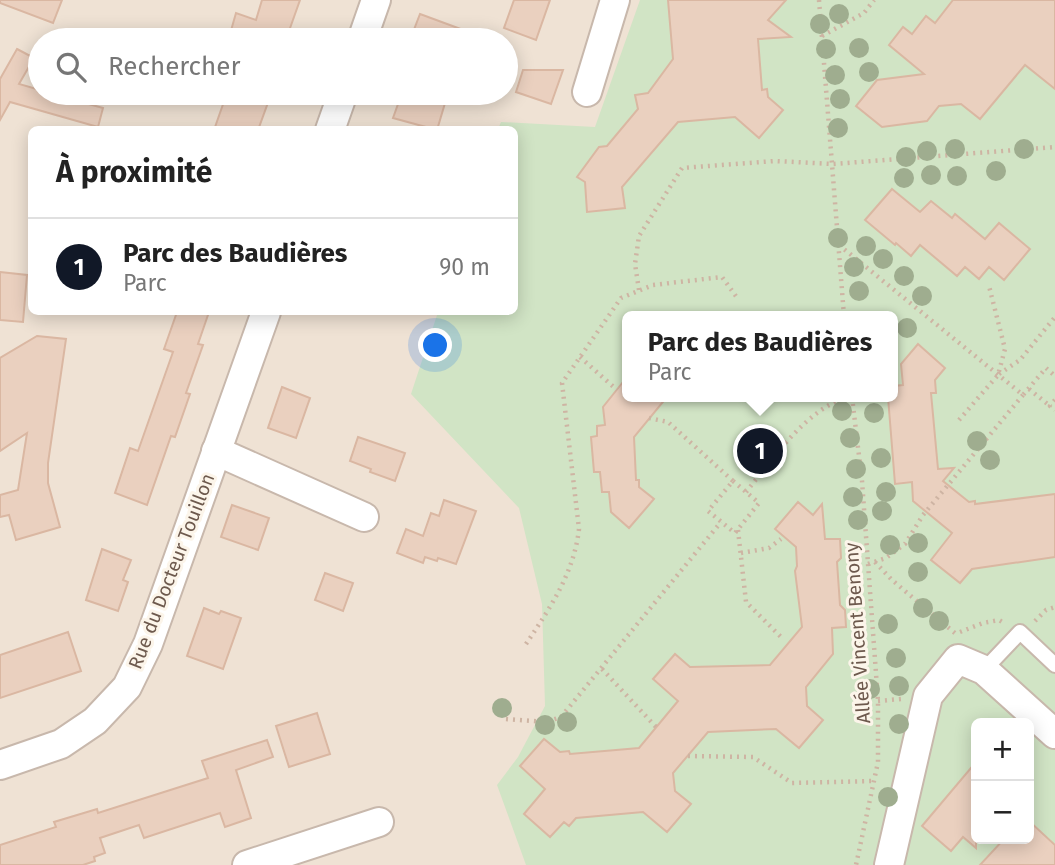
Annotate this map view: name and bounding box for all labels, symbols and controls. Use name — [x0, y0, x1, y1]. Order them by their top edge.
search box — [28, 28, 518, 105]
icon: search — [52, 48, 90, 86]
text: Rechercher — [108, 51, 240, 82]
text: À proximité — [56, 154, 212, 190]
text: Parc des Baudières — [123, 238, 347, 269]
text: 1 — [74, 253, 84, 281]
text: 90 m — [439, 253, 490, 281]
text: Parc — [123, 269, 167, 297]
popup — [622, 311, 898, 402]
text: Parc des Baudières — [648, 327, 872, 358]
your location — [418, 328, 452, 362]
text: Parc — [648, 358, 692, 386]
pin: 1 — [737, 425, 783, 477]
street label: Rue du Docteur Touillon — [124, 470, 219, 672]
street label: Allée Vincent Benony — [840, 541, 875, 724]
map controls — [971, 718, 1034, 844]
button: + — [971, 718, 1034, 781]
button: − — [971, 781, 1034, 844]

